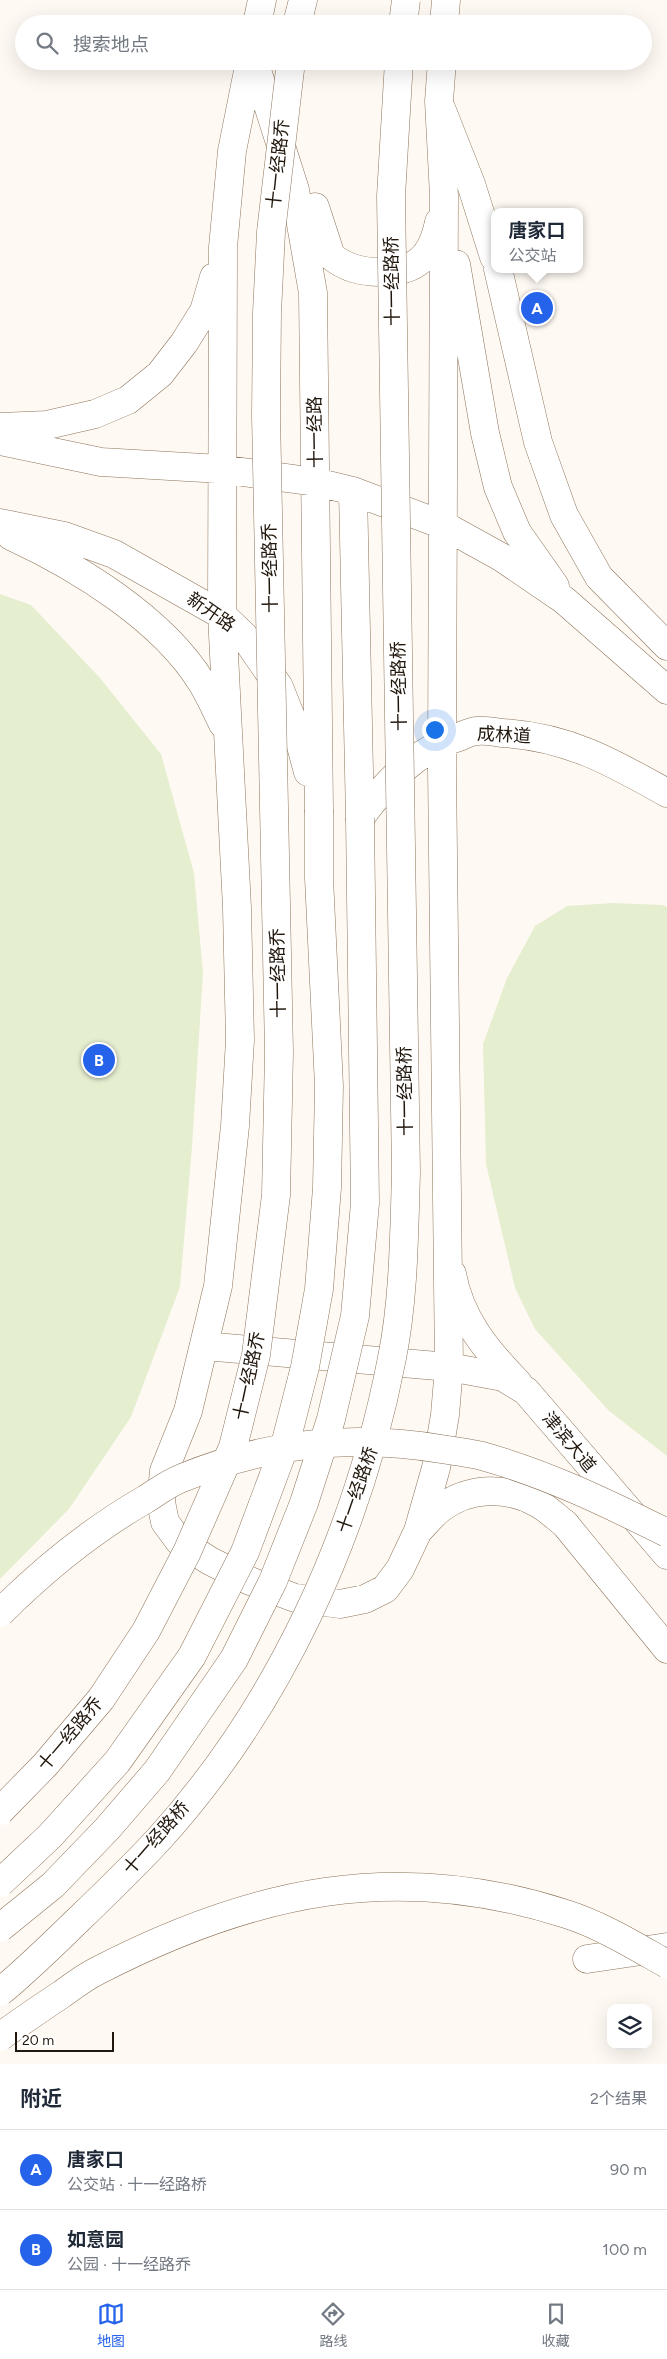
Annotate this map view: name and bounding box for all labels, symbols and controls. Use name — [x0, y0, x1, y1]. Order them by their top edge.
search box — [15, 15, 652, 70]
icon: search — [33, 29, 61, 57]
text: 搜索地点 — [73, 33, 149, 56]
street label: 十一经路乔 — [262, 118, 294, 210]
popup — [491, 208, 583, 273]
text: 唐家口 — [508, 219, 566, 242]
street label: 十一经路桥 — [380, 236, 404, 326]
text: 公交站 — [508, 246, 557, 265]
pin: A — [521, 289, 553, 327]
street label: 十一经路 — [303, 396, 327, 468]
street label: 十一经路乔 — [258, 523, 282, 613]
street label: 新开路 — [183, 588, 239, 636]
street label: 十一经路桥 — [387, 641, 411, 731]
your location — [422, 717, 448, 743]
street label: 成林道 — [476, 723, 532, 747]
street label: 十一经路乔 — [266, 928, 290, 1018]
pin: B — [83, 1041, 115, 1079]
street label: 十一经路桥 — [393, 1046, 417, 1136]
street label: 十一经路乔 — [229, 1330, 269, 1422]
street label: 津滨大道 — [537, 1407, 601, 1477]
street label: 十一经路桥 — [332, 1444, 382, 1536]
street label: 十一经路乔 — [33, 1692, 107, 1776]
street label: 十一经路桥 — [118, 1797, 194, 1879]
map controls — [607, 2004, 652, 2049]
button: layers — [607, 2004, 652, 2049]
scale bar — [15, 2029, 114, 2052]
text: 20 m — [22, 2032, 54, 2049]
text: 附近 — [20, 2086, 62, 2111]
text: 2个结果 — [590, 2089, 647, 2108]
text: 唐家口 — [67, 2148, 124, 2171]
text: A — [30, 2160, 42, 2179]
text: 90 m — [610, 2160, 647, 2179]
text: 公交站 · 十一经路桥 — [67, 2175, 207, 2194]
text: 如意园 — [67, 2228, 124, 2251]
text: B — [31, 2240, 41, 2259]
text: 100 m — [602, 2240, 647, 2259]
text: 公园 · 十一经路乔 — [67, 2255, 191, 2274]
tab: 地图 — [97, 2300, 125, 2350]
tab: 路线 — [319, 2300, 347, 2350]
tab: 收藏 — [542, 2300, 570, 2350]

